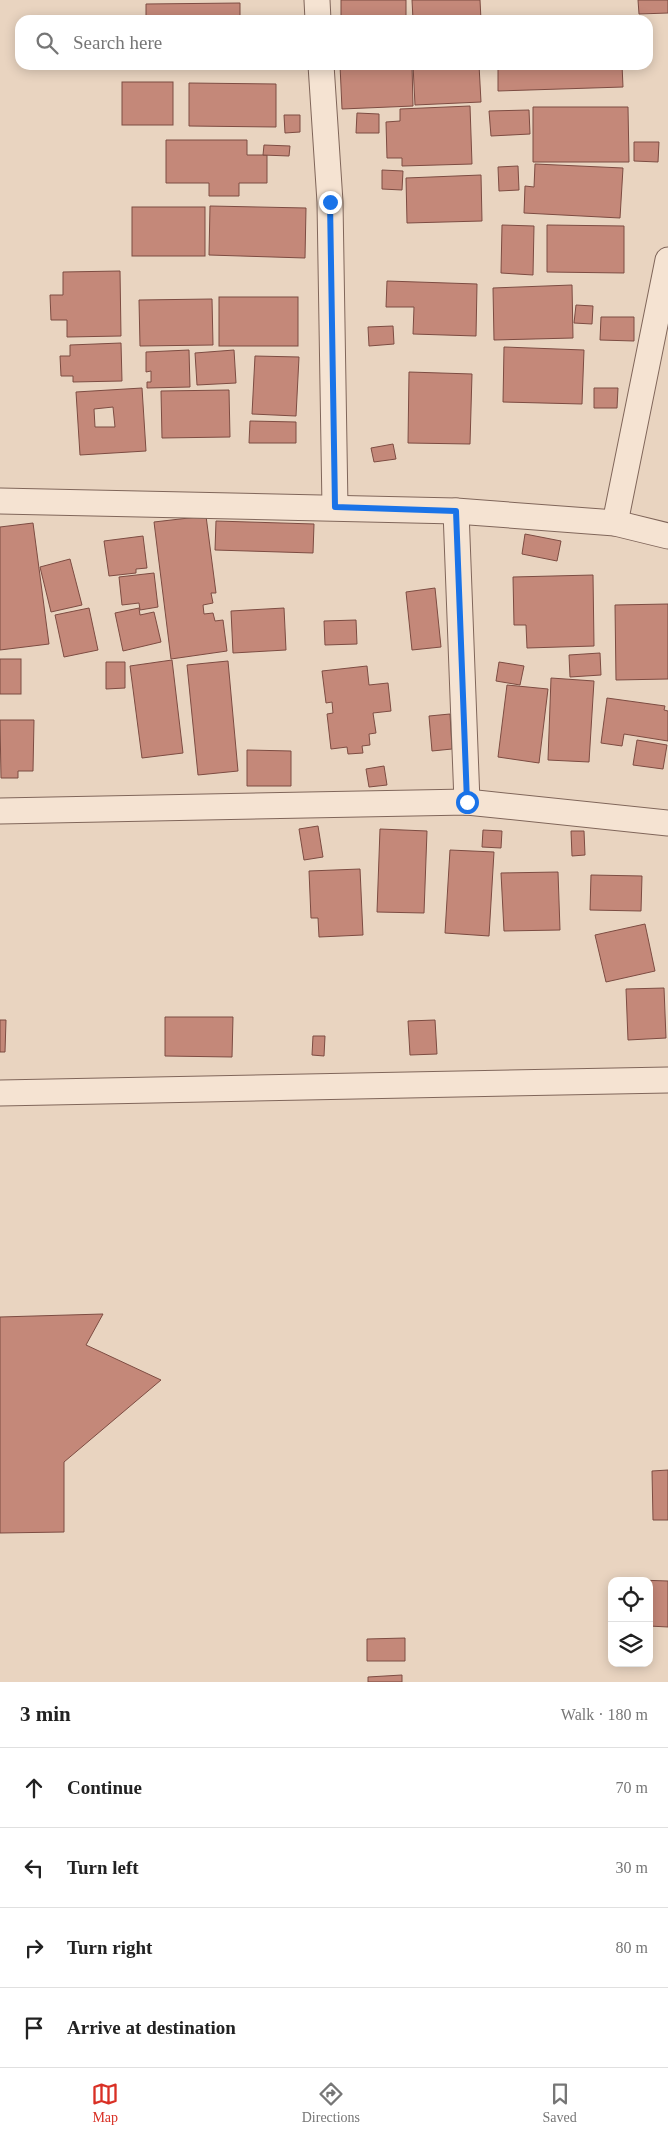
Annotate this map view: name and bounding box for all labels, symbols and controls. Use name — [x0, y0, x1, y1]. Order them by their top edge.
search box — [15, 15, 653, 70]
icon: search — [33, 29, 61, 57]
text: Search here — [73, 32, 162, 53]
route end — [319, 191, 342, 214]
route start — [456, 791, 479, 814]
map controls — [608, 1577, 653, 1667]
button: locate — [608, 1577, 653, 1622]
button: layers — [608, 1622, 653, 1667]
text: 3 min — [20, 1702, 71, 1726]
text: Walk · 180 m — [561, 1706, 648, 1723]
icon: ahead — [20, 1774, 48, 1802]
text: Continue — [67, 1777, 142, 1798]
text: 70 m — [616, 1779, 648, 1796]
icon: left — [20, 1854, 48, 1882]
text: Turn left — [67, 1857, 139, 1878]
text: 30 m — [616, 1859, 648, 1876]
icon: right — [20, 1934, 48, 1962]
text: Turn right — [67, 1937, 152, 1958]
text: 80 m — [616, 1939, 648, 1956]
icon: arrive — [20, 2014, 48, 2042]
text: Arrive at destination — [67, 2017, 236, 2038]
tab: Map — [91, 2080, 119, 2126]
tab: Directions — [302, 2080, 360, 2126]
tab: Saved — [543, 2080, 577, 2126]

